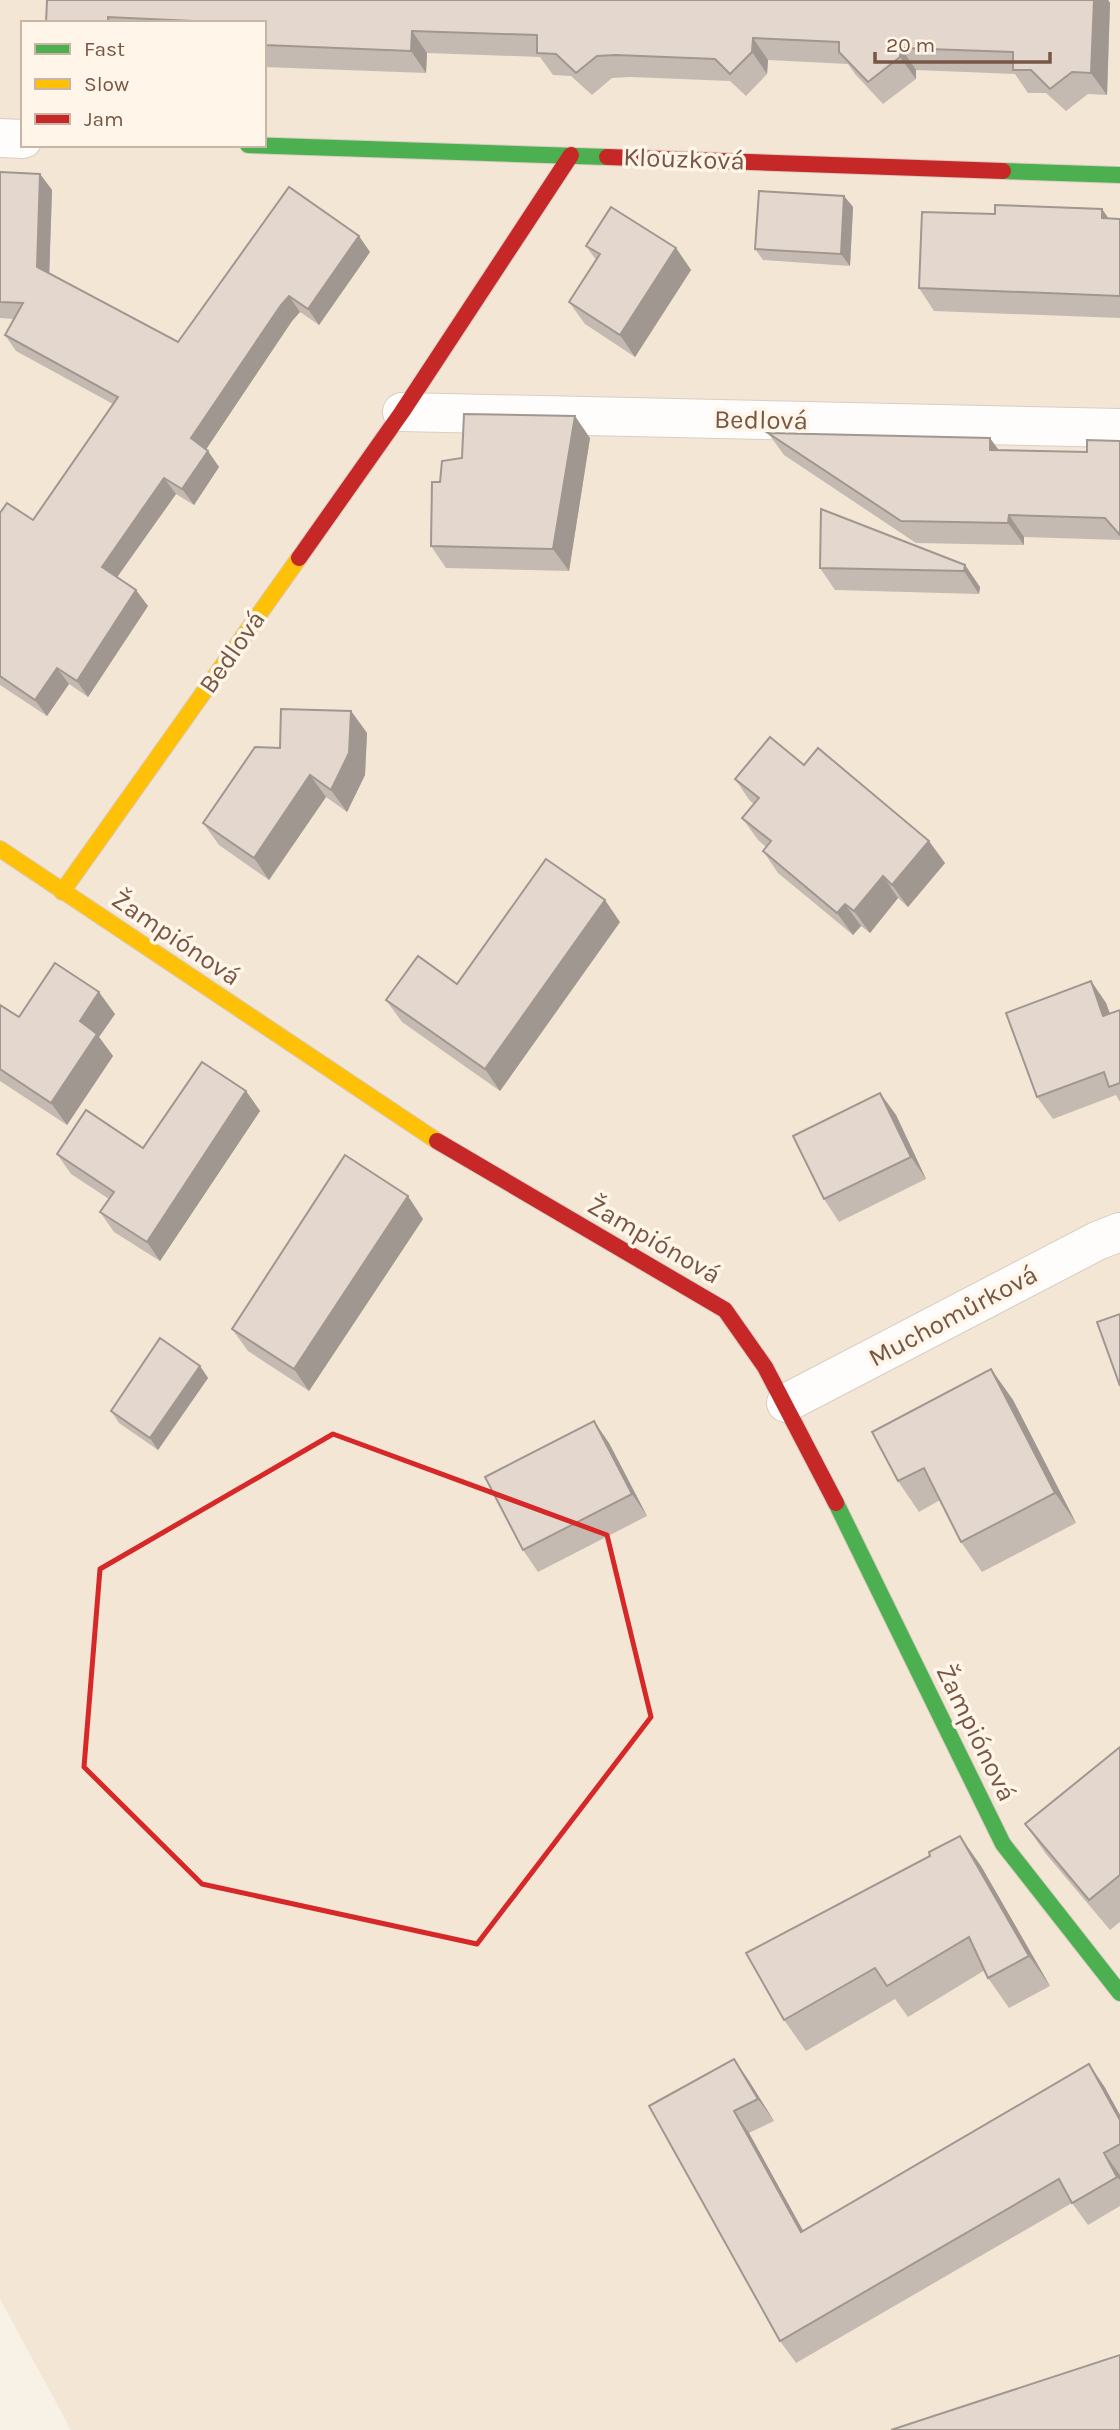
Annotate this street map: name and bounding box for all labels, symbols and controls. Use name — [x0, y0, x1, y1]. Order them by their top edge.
legend — [21, 21, 266, 147]
scale bar — [875, 21, 1050, 65]
text: 20 m — [886, 33, 935, 57]
text: Fast — [84, 37, 125, 61]
text: Slow — [84, 72, 129, 96]
text: Jam — [84, 107, 124, 131]
street label: Klouzková — [623, 141, 745, 177]
street label: Bedlová — [714, 404, 808, 436]
street label: Bedlová — [192, 605, 272, 699]
street label: Žampiónová — [106, 884, 246, 992]
street label: Žampiónová — [582, 1189, 726, 1291]
street label: Muchomůrková — [863, 1258, 1043, 1374]
street label: Žampiónová — [930, 1659, 1022, 1807]

